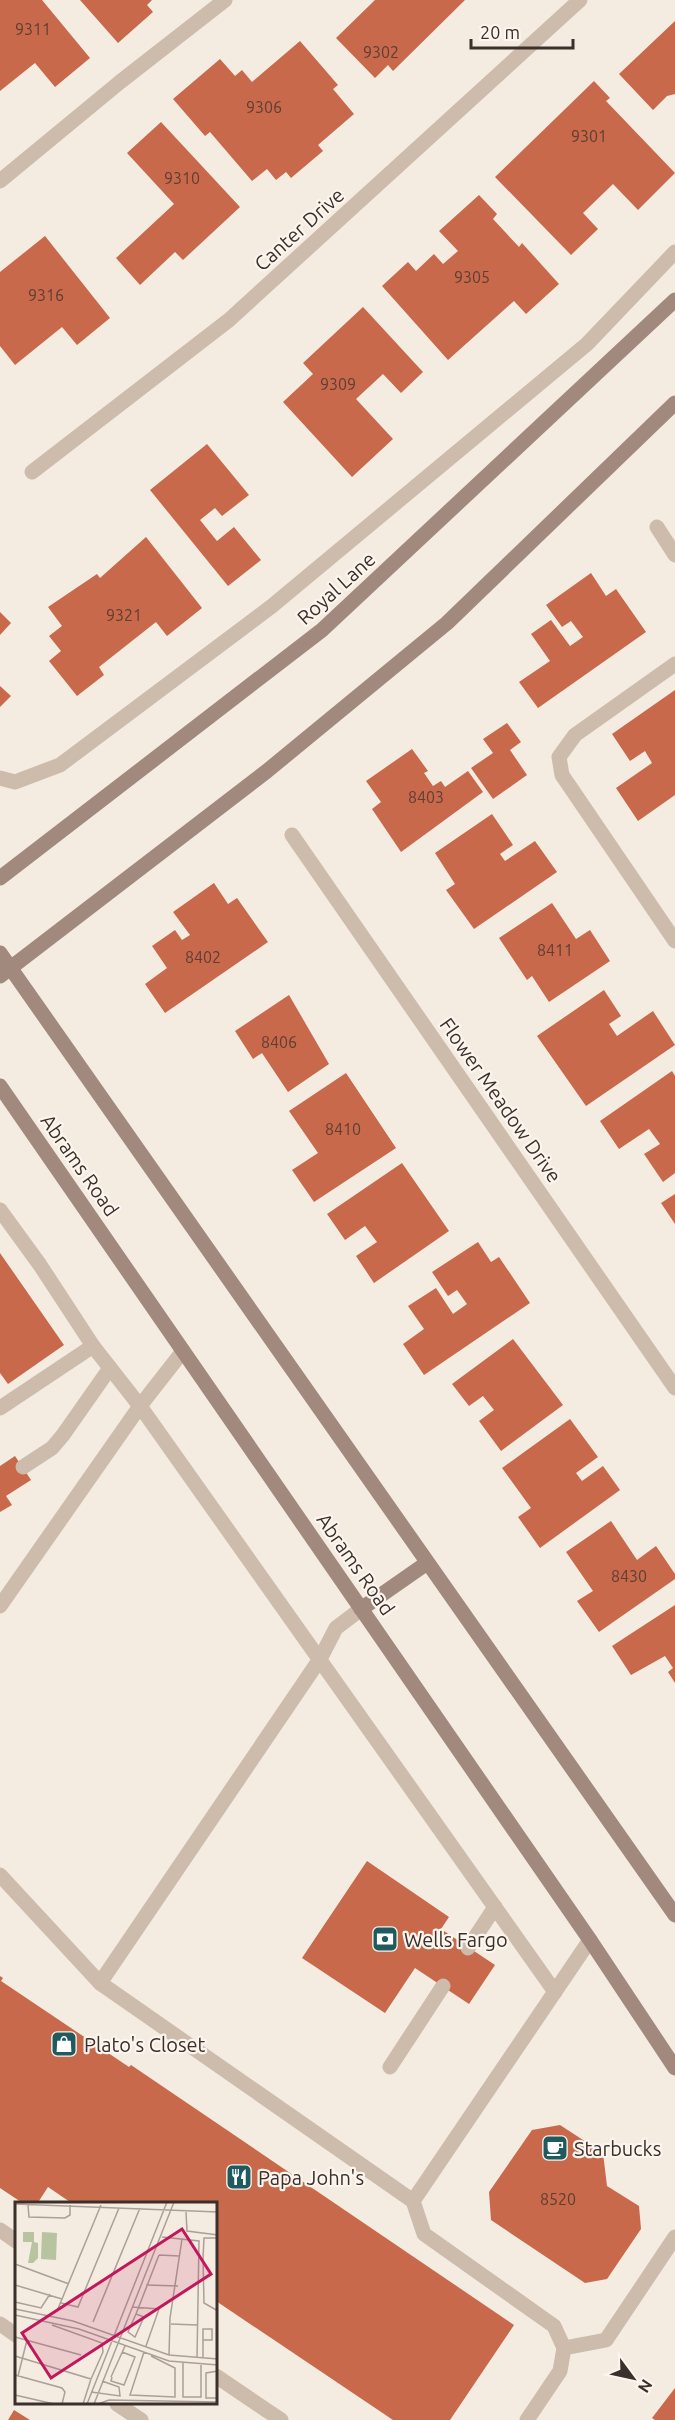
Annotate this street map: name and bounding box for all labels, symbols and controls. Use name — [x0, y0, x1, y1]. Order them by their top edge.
scale bar — [471, 12, 573, 50]
house number: 9311 — [15, 20, 51, 38]
text: 20 m — [480, 22, 520, 42]
house number: 9302 — [363, 43, 399, 61]
house number: 9306 — [246, 98, 282, 116]
house number: 9301 — [571, 127, 607, 145]
house number: 9310 — [164, 169, 200, 187]
street label: Canter Drive — [250, 183, 348, 275]
house number: 9305 — [454, 268, 490, 286]
house number: 9316 — [28, 286, 64, 304]
house number: 9309 — [320, 375, 356, 393]
street label: Royal Lane — [292, 547, 380, 629]
house number: 9321 — [106, 606, 142, 624]
house number: 8403 — [408, 788, 444, 806]
house number: 8411 — [537, 941, 573, 959]
house number: 8402 — [185, 948, 221, 966]
street label: Flower Meadow Drive — [435, 1013, 567, 1187]
house number: 8406 — [261, 1033, 297, 1051]
street label: Abrams Road — [36, 1110, 124, 1220]
house number: 8410 — [325, 1120, 361, 1138]
street label: Abrams Road — [312, 1509, 400, 1619]
house number: 8430 — [611, 1567, 647, 1585]
bank icon: Wells Fargo — [370, 1924, 400, 1954]
place label: Wells Fargo — [404, 1928, 508, 1951]
shop icon: Plato's Closet — [49, 2029, 79, 2059]
place label: Plato's Closet — [84, 2033, 206, 2056]
cafe icon: Starbucks — [540, 2133, 570, 2163]
place label: Starbucks — [574, 2137, 661, 2160]
restaurant icon: Papa John's — [224, 2162, 254, 2192]
place label: Papa John's — [258, 2166, 364, 2189]
house number: 8520 — [540, 2190, 576, 2208]
inset map — [15, 2202, 218, 2405]
north arrow — [603, 2348, 663, 2408]
text: N — [635, 2376, 656, 2396]

